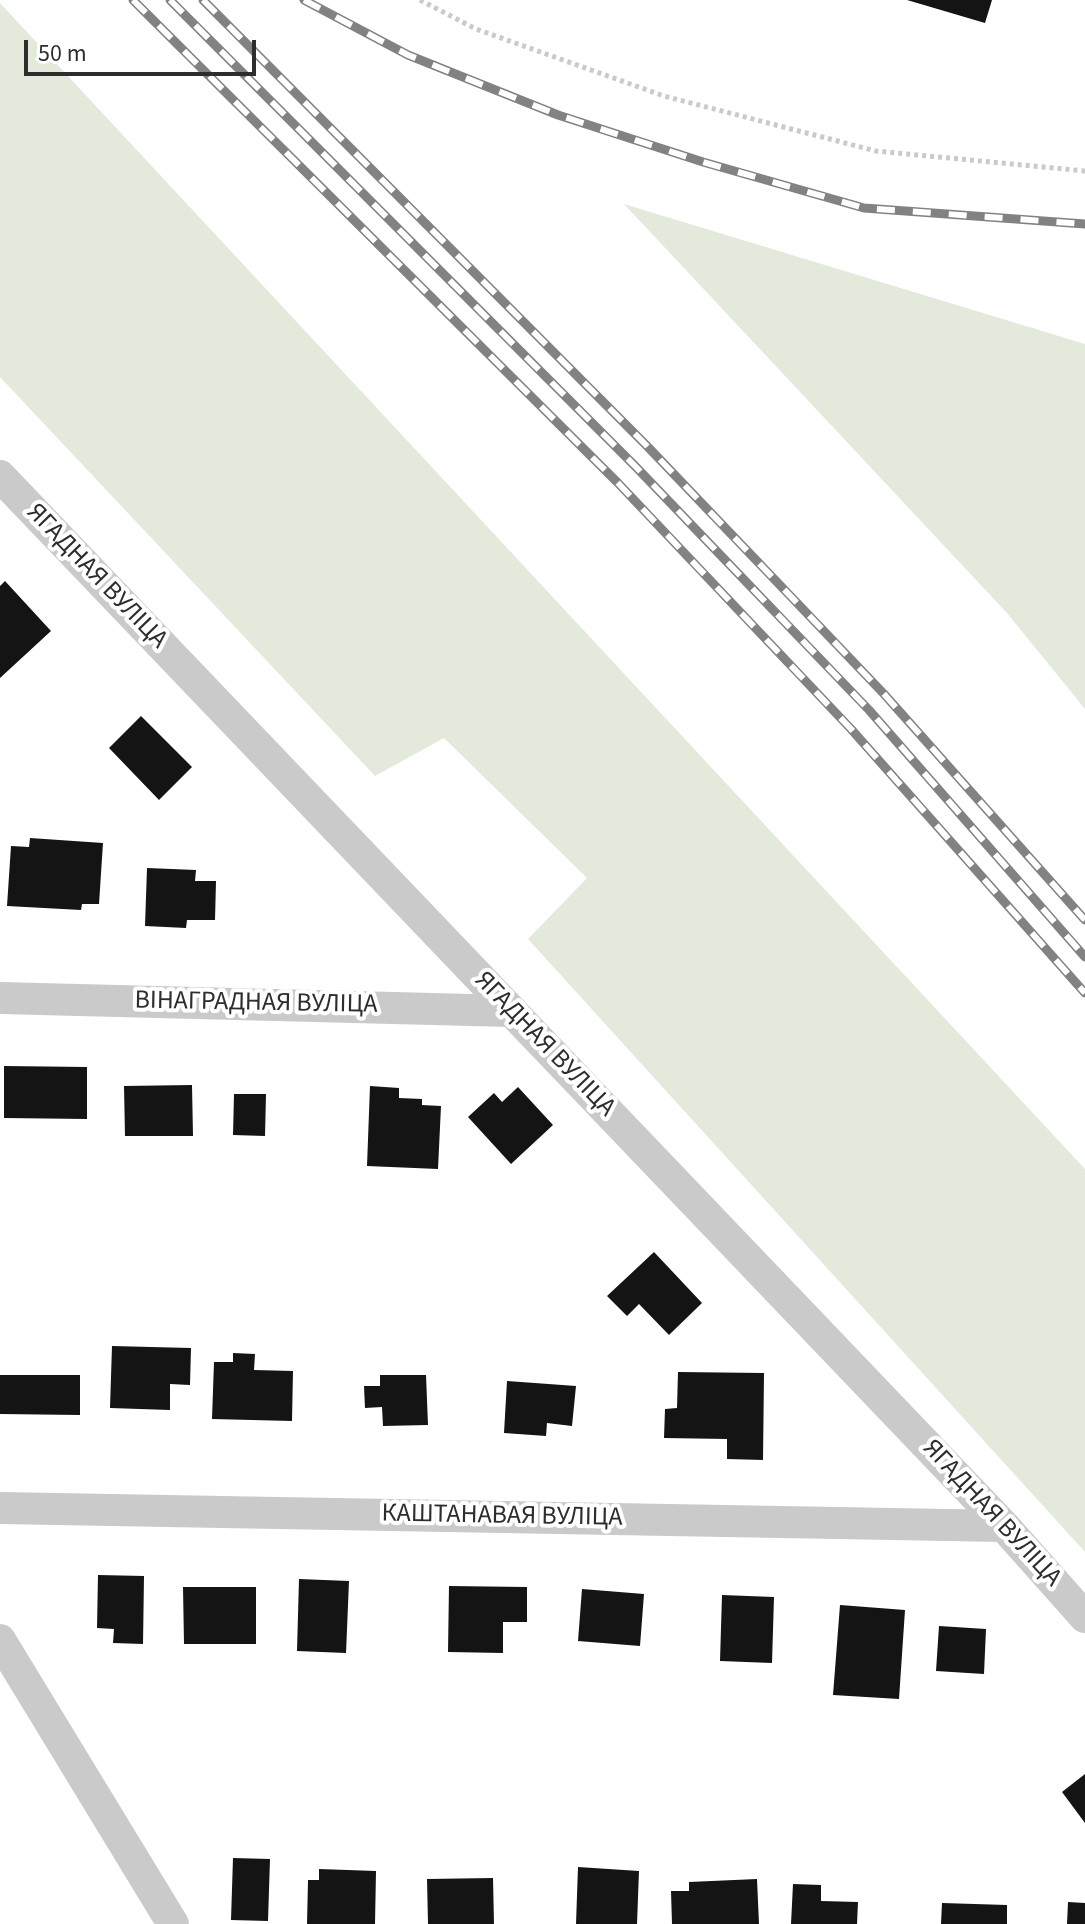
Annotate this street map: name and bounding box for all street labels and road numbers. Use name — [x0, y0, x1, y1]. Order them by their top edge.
street label: ЯГАДНАЯ ВУЛІЦА — [19, 498, 173, 656]
street label: ЯГАДНАЯ ВУЛІЦА — [467, 966, 621, 1124]
street label: ВІНАГРАДНАЯ ВУЛІЦА — [134, 986, 378, 1022]
street label: ЯГАДНАЯ ВУЛІЦА — [915, 1434, 1067, 1594]
street label: КАШТАНАВАЯ ВУЛІЦА — [381, 1499, 623, 1535]

